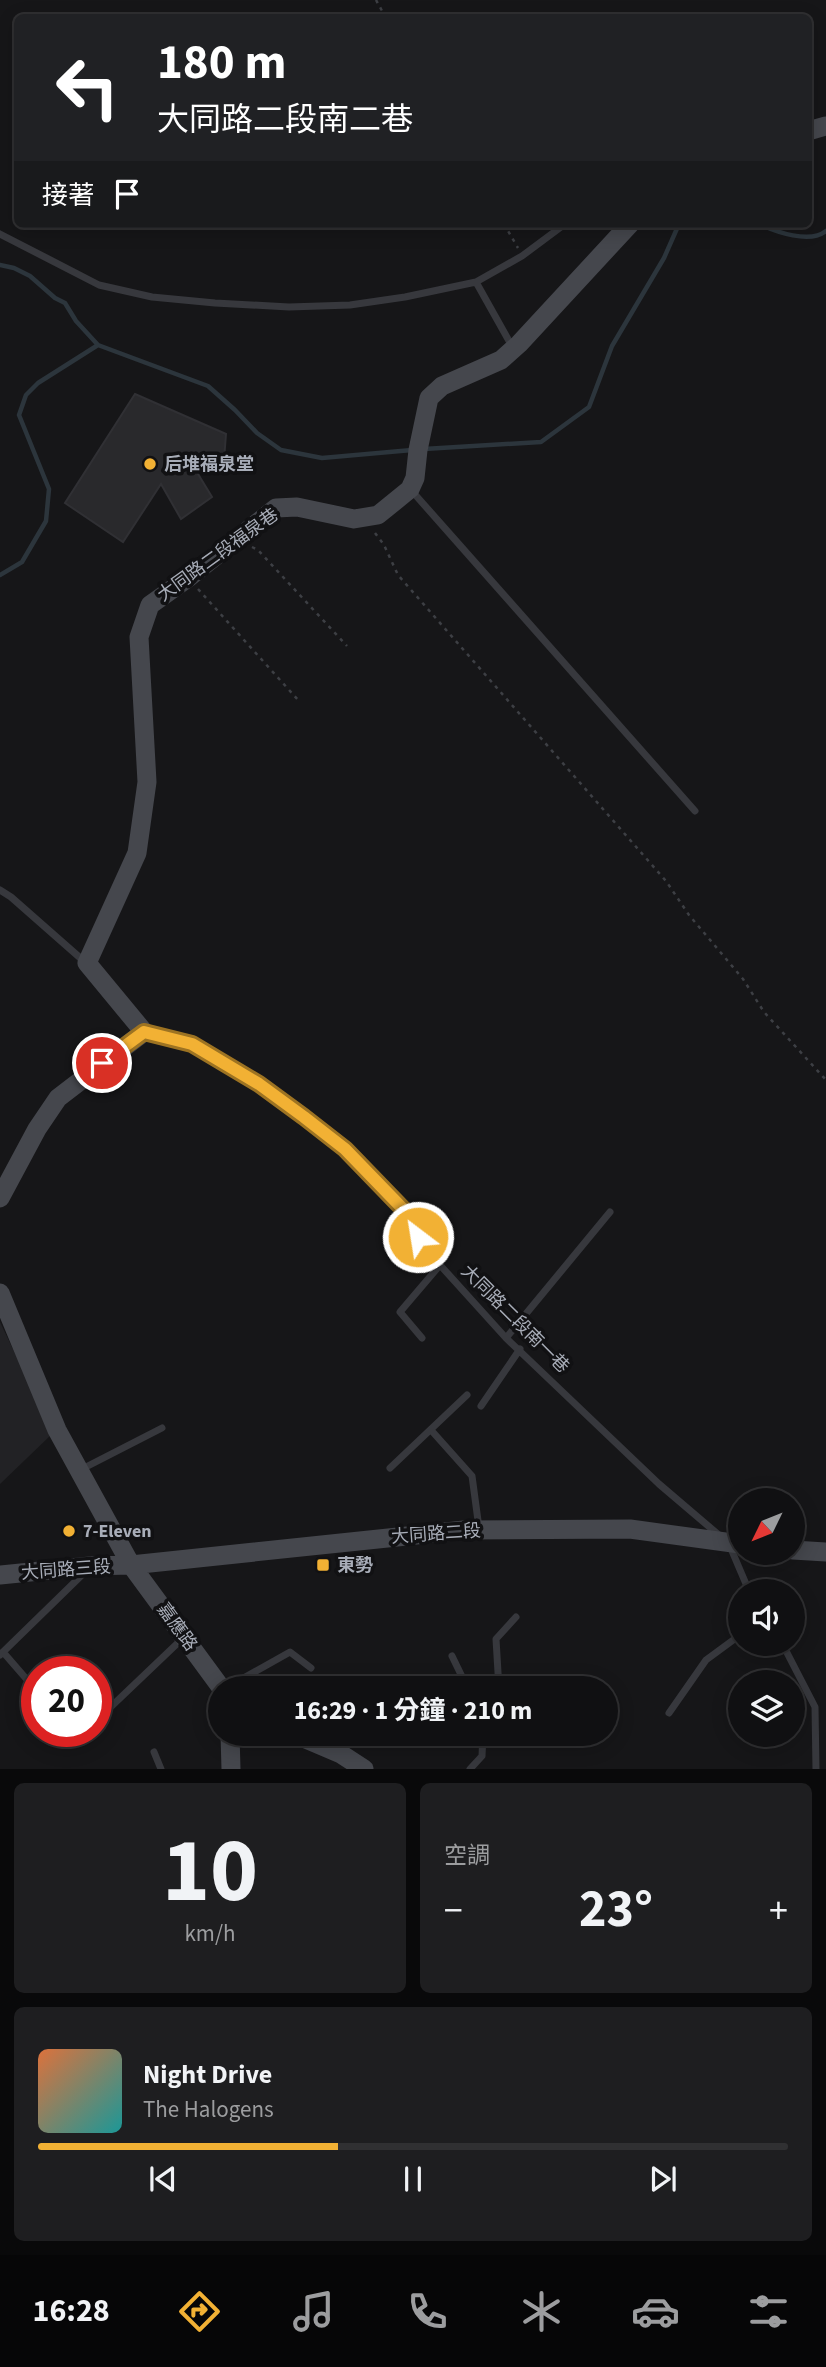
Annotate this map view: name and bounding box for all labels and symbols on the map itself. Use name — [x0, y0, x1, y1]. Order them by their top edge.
place label: 后堆福泉堂 — [164, 452, 254, 477]
marker: 后堆福泉堂 — [142, 456, 158, 472]
street label: 大同路二段福泉巷 — [152, 503, 284, 607]
pin — [72, 1033, 132, 1093]
position arrow — [381, 1200, 455, 1274]
street label: 大同路二段南一巷 — [455, 1259, 575, 1379]
north arrow — [728, 1488, 805, 1564]
street label: 大同路二段 — [390, 1518, 482, 1550]
place label: 7-Eleven — [83, 1519, 152, 1544]
marker: 7-Eleven — [61, 1523, 77, 1539]
place label: 東勢 — [337, 1553, 373, 1578]
street label: 大同路三段 — [20, 1554, 112, 1586]
marker: 東勢 — [315, 1557, 331, 1573]
street label: 嘉應路 — [151, 1598, 203, 1656]
speed limit sign: 20 — [21, 1656, 112, 1747]

